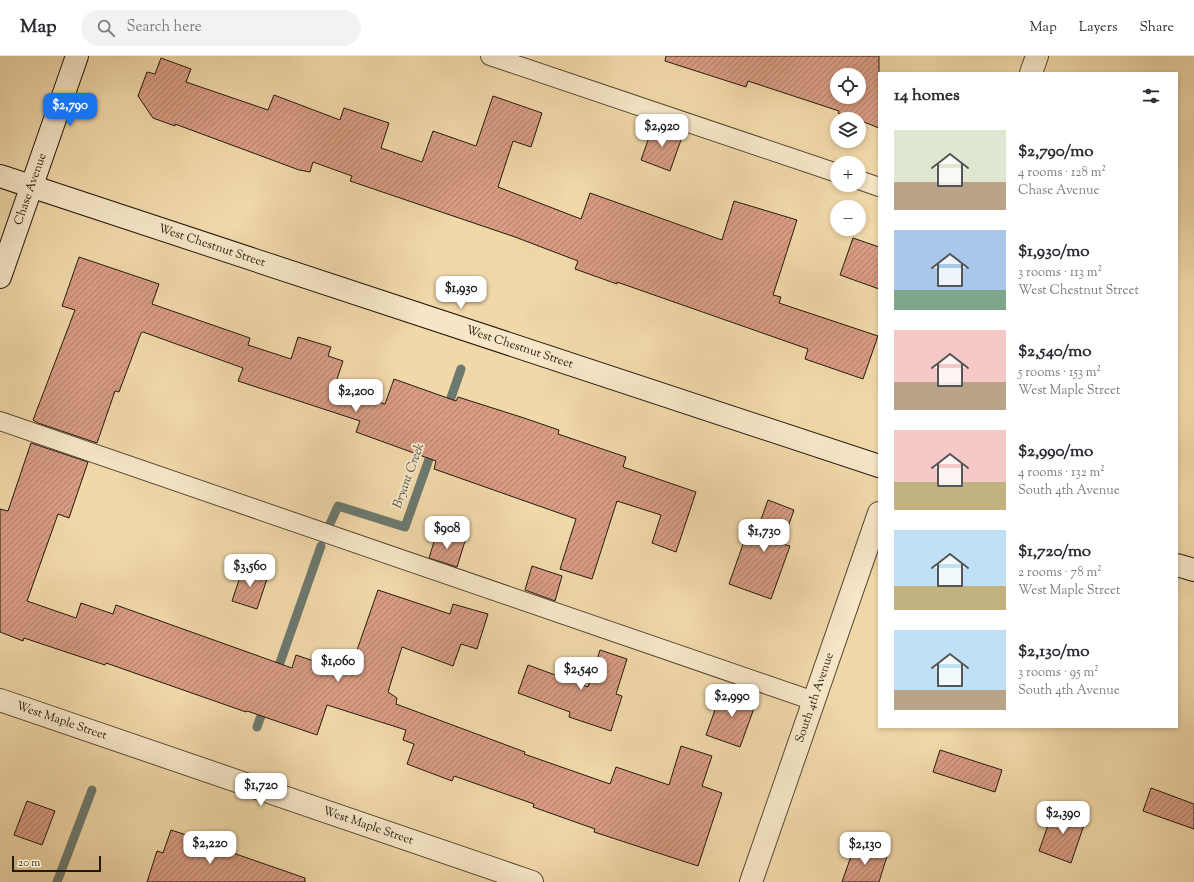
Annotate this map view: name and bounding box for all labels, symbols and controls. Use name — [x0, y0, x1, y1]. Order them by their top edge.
search box — [81, 10, 361, 46]
text: Map — [20, 14, 57, 41]
icon: search — [95, 17, 117, 39]
text: Search here — [127, 17, 202, 38]
text: Map — [1030, 18, 1057, 38]
text: Layers — [1079, 18, 1117, 38]
text: Share — [1139, 18, 1174, 38]
map controls — [830, 68, 866, 236]
button: locate — [830, 68, 866, 104]
text: 14 homes — [894, 84, 960, 108]
icon: filters — [1140, 85, 1162, 107]
pin: $2,790 — [37, 93, 103, 127]
text: $2,790 — [52, 97, 88, 115]
button: layers — [830, 112, 866, 148]
pin: $2,920 — [629, 114, 695, 148]
text: $2,920 — [644, 118, 680, 136]
text: $2,790/mo — [1018, 140, 1093, 164]
icon: home — [926, 146, 974, 194]
street label: Chase Avenue — [10, 150, 52, 228]
button: + — [830, 156, 866, 192]
text: 4 rooms · 128 m² — [1018, 164, 1106, 182]
text: Chase Avenue — [1018, 182, 1099, 200]
button: − — [830, 200, 866, 236]
street label: West Chestnut Street — [156, 220, 268, 272]
text: $1,930/mo — [1018, 240, 1089, 264]
icon: home — [926, 246, 974, 294]
text: 3 rooms · 113 m² — [1018, 264, 1102, 282]
pin: $1,930 — [428, 276, 494, 310]
text: $1,930 — [445, 280, 477, 298]
text: West Chestnut Street — [1018, 282, 1139, 300]
street label: West Chestnut Street — [464, 321, 575, 373]
text: $2,540/mo — [1018, 340, 1092, 364]
icon: home — [926, 346, 974, 394]
text: 5 rooms · 153 m² — [1018, 364, 1101, 382]
pin: $2,200 — [323, 379, 389, 413]
text: West Maple Street — [1018, 382, 1120, 400]
text: $2,200 — [338, 383, 374, 401]
text: $2,990/mo — [1018, 440, 1093, 464]
water label: Bryant Creek — [389, 441, 429, 511]
icon: home — [926, 446, 974, 494]
text: 4 rooms · 132 m² — [1018, 464, 1105, 482]
text: South 4th Avenue — [1018, 482, 1120, 500]
pin: $908 — [423, 516, 471, 550]
pin: $1,730 — [731, 519, 797, 553]
text: $908 — [434, 520, 460, 538]
text: $1,730 — [747, 523, 781, 541]
text: $1,720/mo — [1018, 540, 1091, 564]
icon: home — [926, 546, 974, 594]
pin: $3,560 — [217, 554, 283, 588]
text: $3,560 — [233, 558, 267, 576]
text: 2 rooms · 78 m² — [1018, 564, 1102, 582]
text: West Maple Street — [1018, 582, 1120, 600]
text: $2,130/mo — [1018, 640, 1090, 664]
icon: home — [926, 646, 974, 694]
pin: $1,060 — [305, 649, 371, 683]
street label: South 4th Avenue — [791, 650, 839, 745]
text: $1,060 — [321, 653, 355, 671]
pin: $2,540 — [548, 657, 614, 691]
text: $2,540 — [564, 661, 598, 679]
text: 3 rooms · 95 m² — [1018, 664, 1099, 682]
text: South 4th Avenue — [1018, 682, 1120, 700]
pin: $2,990 — [699, 684, 765, 718]
text: $2,990 — [714, 688, 750, 706]
street label: West Maple Street — [14, 697, 109, 745]
pin: $1,720 — [228, 773, 294, 807]
text: $1,720 — [244, 777, 278, 795]
pin: $2,390 — [1030, 801, 1096, 835]
street label: West Maple Street — [320, 802, 416, 850]
text: $2,390 — [1046, 805, 1080, 823]
pin: $2,220 — [177, 831, 243, 865]
pin: $2,130 — [832, 832, 898, 866]
text: $2,220 — [192, 835, 228, 853]
text: $2,130 — [849, 836, 881, 854]
scale bar — [12, 854, 101, 873]
text: 20 m — [18, 855, 40, 871]

